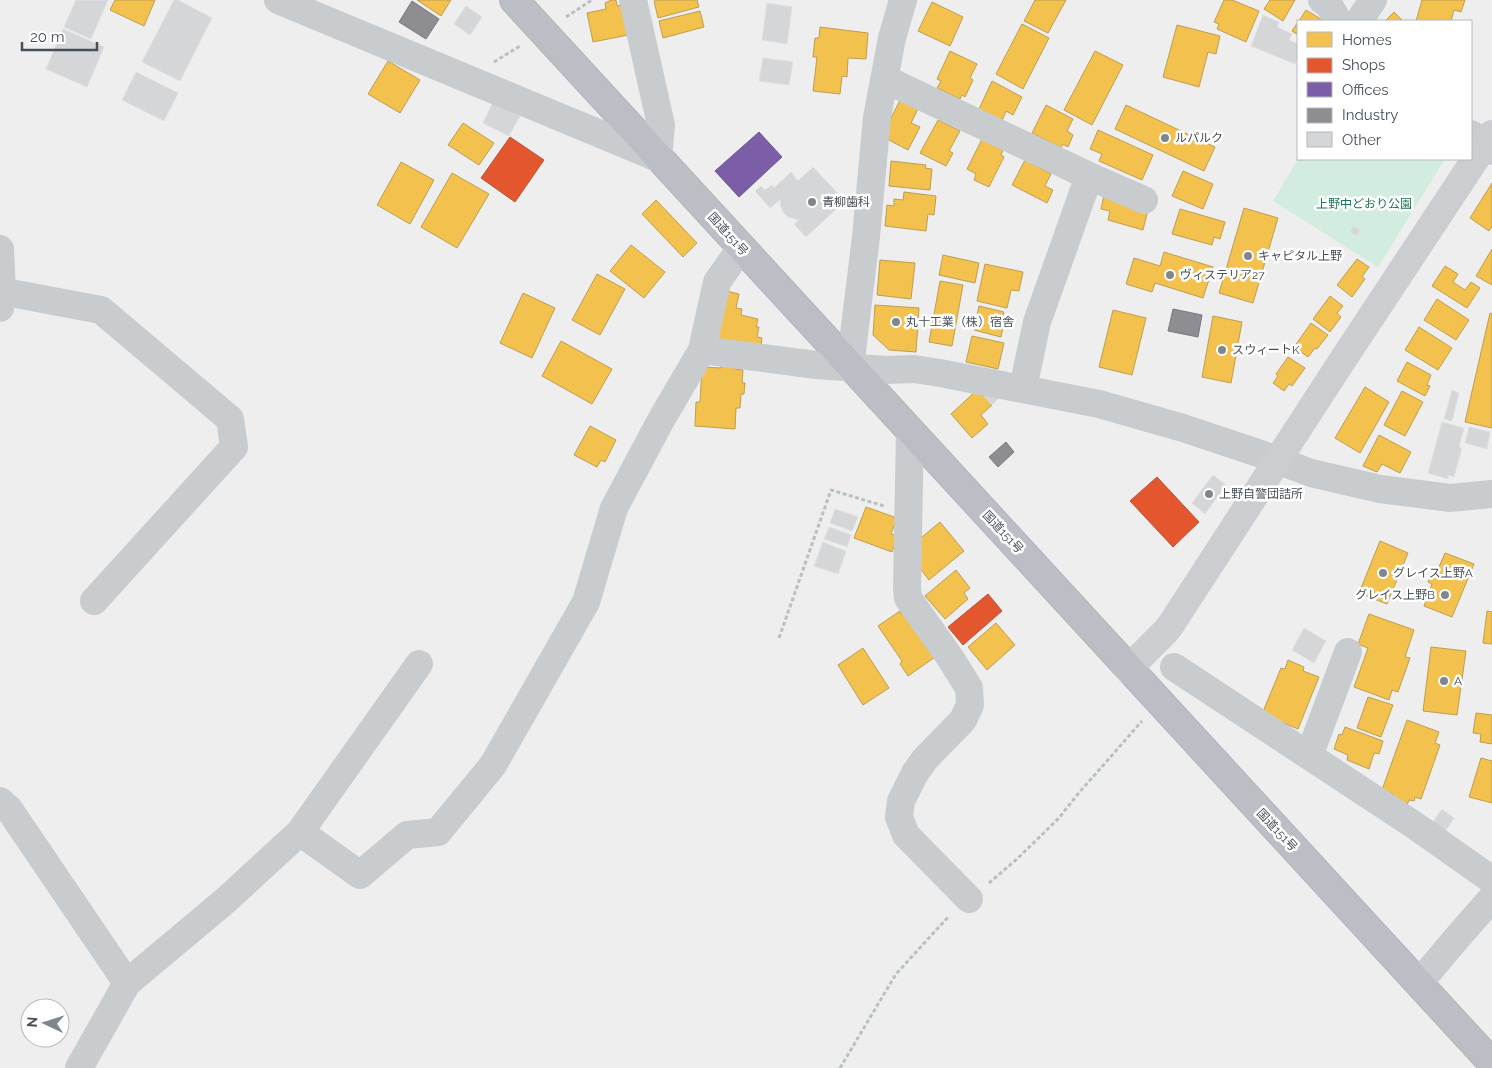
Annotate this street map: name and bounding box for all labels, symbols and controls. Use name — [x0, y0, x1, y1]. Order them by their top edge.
scale bar — [22, 20, 98, 52]
legend — [1297, 20, 1472, 160]
text: 20 m — [30, 28, 65, 46]
text: Homes — [1342, 31, 1392, 49]
text: Shops — [1342, 56, 1385, 74]
text: Offices — [1342, 81, 1389, 99]
text: Industry — [1342, 106, 1398, 124]
place label: ルパルク — [1175, 131, 1223, 145]
text: Other — [1342, 131, 1382, 149]
marker: ルパルク — [1159, 132, 1171, 144]
place label: 青柳歯科 — [822, 195, 870, 209]
marker: 青柳歯科 — [806, 196, 818, 208]
park label: 上野中どおり公園 — [1316, 197, 1412, 211]
street label: 国道151号 — [705, 210, 751, 258]
place label: キャピタル上野 — [1258, 249, 1342, 263]
marker: キャピタル上野 — [1242, 250, 1254, 262]
place label: ヴィステリア27 — [1180, 268, 1265, 282]
marker: ヴィステリア27 — [1164, 269, 1176, 281]
place label: 丸十工業（株）宿舎 — [906, 315, 1014, 329]
marker: 丸十工業（株）宿舎 — [890, 316, 902, 328]
place label: スウィートK — [1232, 343, 1300, 357]
marker: スウィートK — [1216, 344, 1228, 356]
place label: 上野自警団詰所 — [1219, 487, 1303, 501]
marker: 上野自警団詰所 — [1203, 488, 1215, 500]
street label: 国道151号 — [980, 508, 1026, 556]
place label: グレイス上野A — [1393, 566, 1473, 580]
marker: グレイス上野A — [1377, 567, 1389, 579]
place label: グレイス上野B — [1355, 588, 1435, 602]
marker: グレイス上野B — [1439, 589, 1451, 601]
place label: A — [1454, 674, 1462, 688]
marker: A — [1438, 675, 1450, 687]
street label: 国道151号 — [1254, 806, 1300, 854]
north arrow — [20, 998, 70, 1048]
text: N — [24, 1016, 40, 1028]

